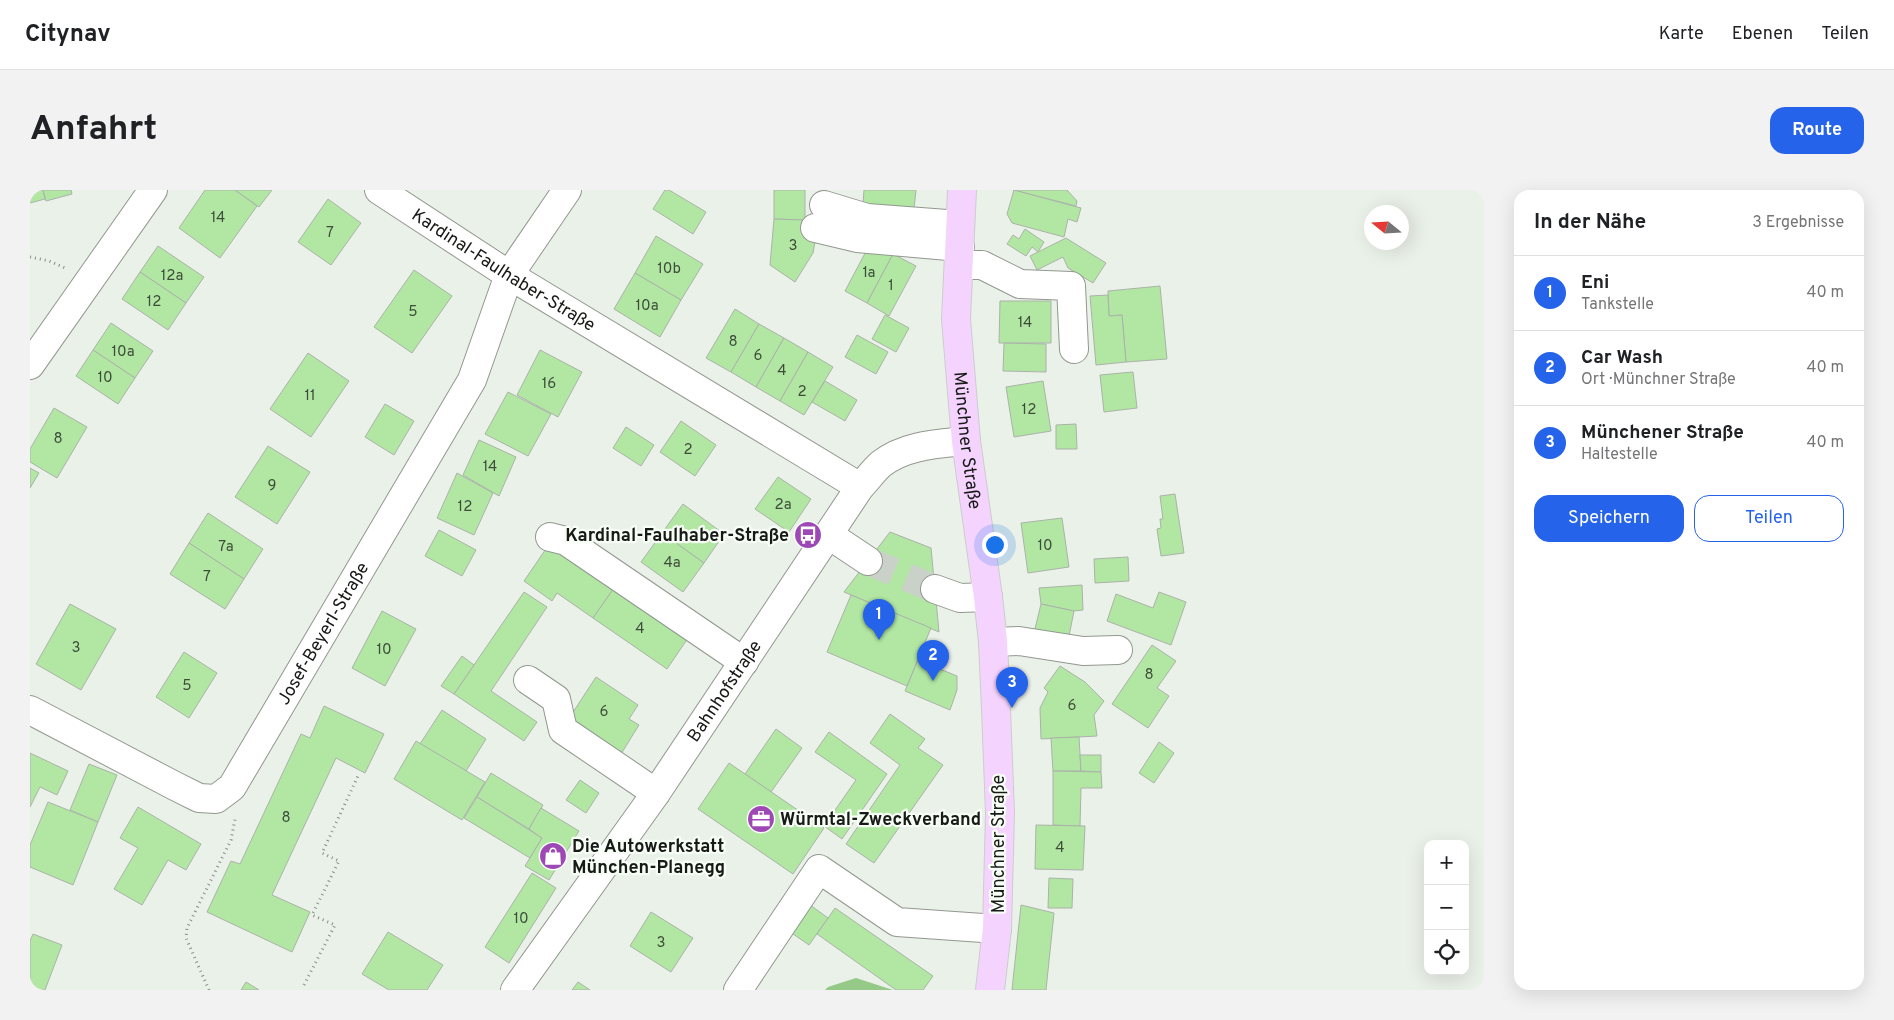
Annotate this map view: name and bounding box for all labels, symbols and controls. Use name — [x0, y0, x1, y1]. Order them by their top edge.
text: Citynav — [25, 20, 111, 50]
text: Karte — [1659, 23, 1704, 46]
text: Ebenen — [1732, 23, 1793, 46]
text: Teilen — [1821, 23, 1869, 46]
button: Route — [1770, 107, 1864, 154]
text: Anfahrt — [30, 108, 157, 152]
street label: Kardinal-Faulhaber-Straße — [407, 204, 599, 337]
north arrow — [1364, 205, 1409, 250]
house number: 14 — [211, 209, 225, 228]
text: In der Nähe — [1534, 209, 1646, 236]
text: 3 Ergebnisse — [1752, 213, 1844, 233]
house number: 7 — [326, 224, 334, 243]
house number: 3 — [788, 237, 798, 256]
house number: 10b — [657, 260, 681, 279]
house number: 1a — [862, 264, 876, 283]
house number: 12a — [161, 267, 183, 286]
text: Eni — [1581, 271, 1609, 295]
house number: 1 — [888, 277, 894, 296]
text: 1 — [1547, 283, 1553, 303]
text: 40 m — [1806, 283, 1844, 303]
house number: 12 — [147, 293, 161, 312]
text: Tankstelle — [1581, 295, 1654, 315]
house number: 10a — [635, 297, 659, 316]
house number: 5 — [408, 303, 418, 322]
house number: 14 — [1018, 314, 1032, 333]
house number: 8 — [728, 333, 738, 352]
house number: 10a — [111, 343, 135, 362]
text: Car Wash — [1581, 346, 1663, 370]
house number: 6 — [754, 347, 763, 366]
text: 2 — [1545, 358, 1555, 378]
text: 40 m — [1806, 358, 1844, 378]
house number: 4 — [777, 362, 787, 381]
house number: 10 — [97, 369, 113, 388]
text: Ort · Münchner Straße — [1581, 370, 1736, 390]
street label: Münchner Straße — [947, 371, 985, 511]
house number: 16 — [542, 375, 556, 394]
house number: 2 — [797, 383, 807, 402]
house number: 11 — [304, 387, 316, 406]
house number: 12 — [1022, 401, 1036, 420]
text: Münchener Straße — [1581, 421, 1744, 445]
house number: 8 — [53, 430, 63, 449]
text: 3 — [1545, 433, 1555, 453]
text: 40 m — [1806, 433, 1844, 453]
house number: 2 — [683, 441, 693, 460]
text: Haltestelle — [1581, 445, 1658, 465]
house number: 14 — [483, 458, 497, 477]
house number: 9 — [268, 477, 276, 496]
button: Speichern — [1534, 495, 1684, 542]
button: Teilen — [1694, 495, 1844, 542]
house number: 2a — [774, 496, 792, 515]
house number: 12 — [458, 498, 472, 517]
bus stop icon: Kardinal-Faulhaber-Straße — [793, 520, 823, 550]
place label: Kardinal-Faulhaber-Straße — [565, 525, 789, 548]
your location — [982, 532, 1008, 558]
house number: 10 — [1037, 537, 1053, 556]
house number: 7a — [218, 538, 234, 557]
house number: 4a — [663, 554, 681, 573]
street label: Josef-Beyerl-Straße — [273, 558, 375, 710]
house number: 7 — [203, 568, 211, 587]
pin: 1 — [863, 599, 895, 640]
house number: 4 — [635, 620, 645, 639]
street label: Bahnhofstraße — [683, 636, 768, 747]
house number: 3 — [71, 639, 81, 658]
pin: 2 — [917, 640, 949, 681]
house number: 10 — [376, 641, 392, 660]
house number: 8 — [1144, 666, 1154, 685]
pin: 3 — [996, 667, 1028, 708]
house number: 5 — [182, 677, 192, 696]
house number: 6 — [1068, 697, 1077, 716]
house number: 6 — [600, 703, 609, 722]
street label: Münchner Straße — [988, 775, 1011, 913]
office icon: Würmtal-Zweckverband — [746, 804, 776, 834]
house number: 8 — [281, 809, 291, 828]
place label: Würmtal-Zweckverband — [780, 809, 981, 832]
place label: Die Autowerkstatt München-Planegg — [572, 836, 725, 880]
house number: 4 — [1055, 839, 1065, 858]
map controls — [1424, 840, 1469, 975]
button: + — [1424, 840, 1469, 885]
shop icon: Die Autowerkstatt München-Planegg — [538, 841, 568, 871]
button: − — [1424, 885, 1469, 930]
house number: 10 — [513, 910, 529, 929]
button: locate — [1424, 930, 1469, 975]
house number: 3 — [656, 934, 666, 953]

